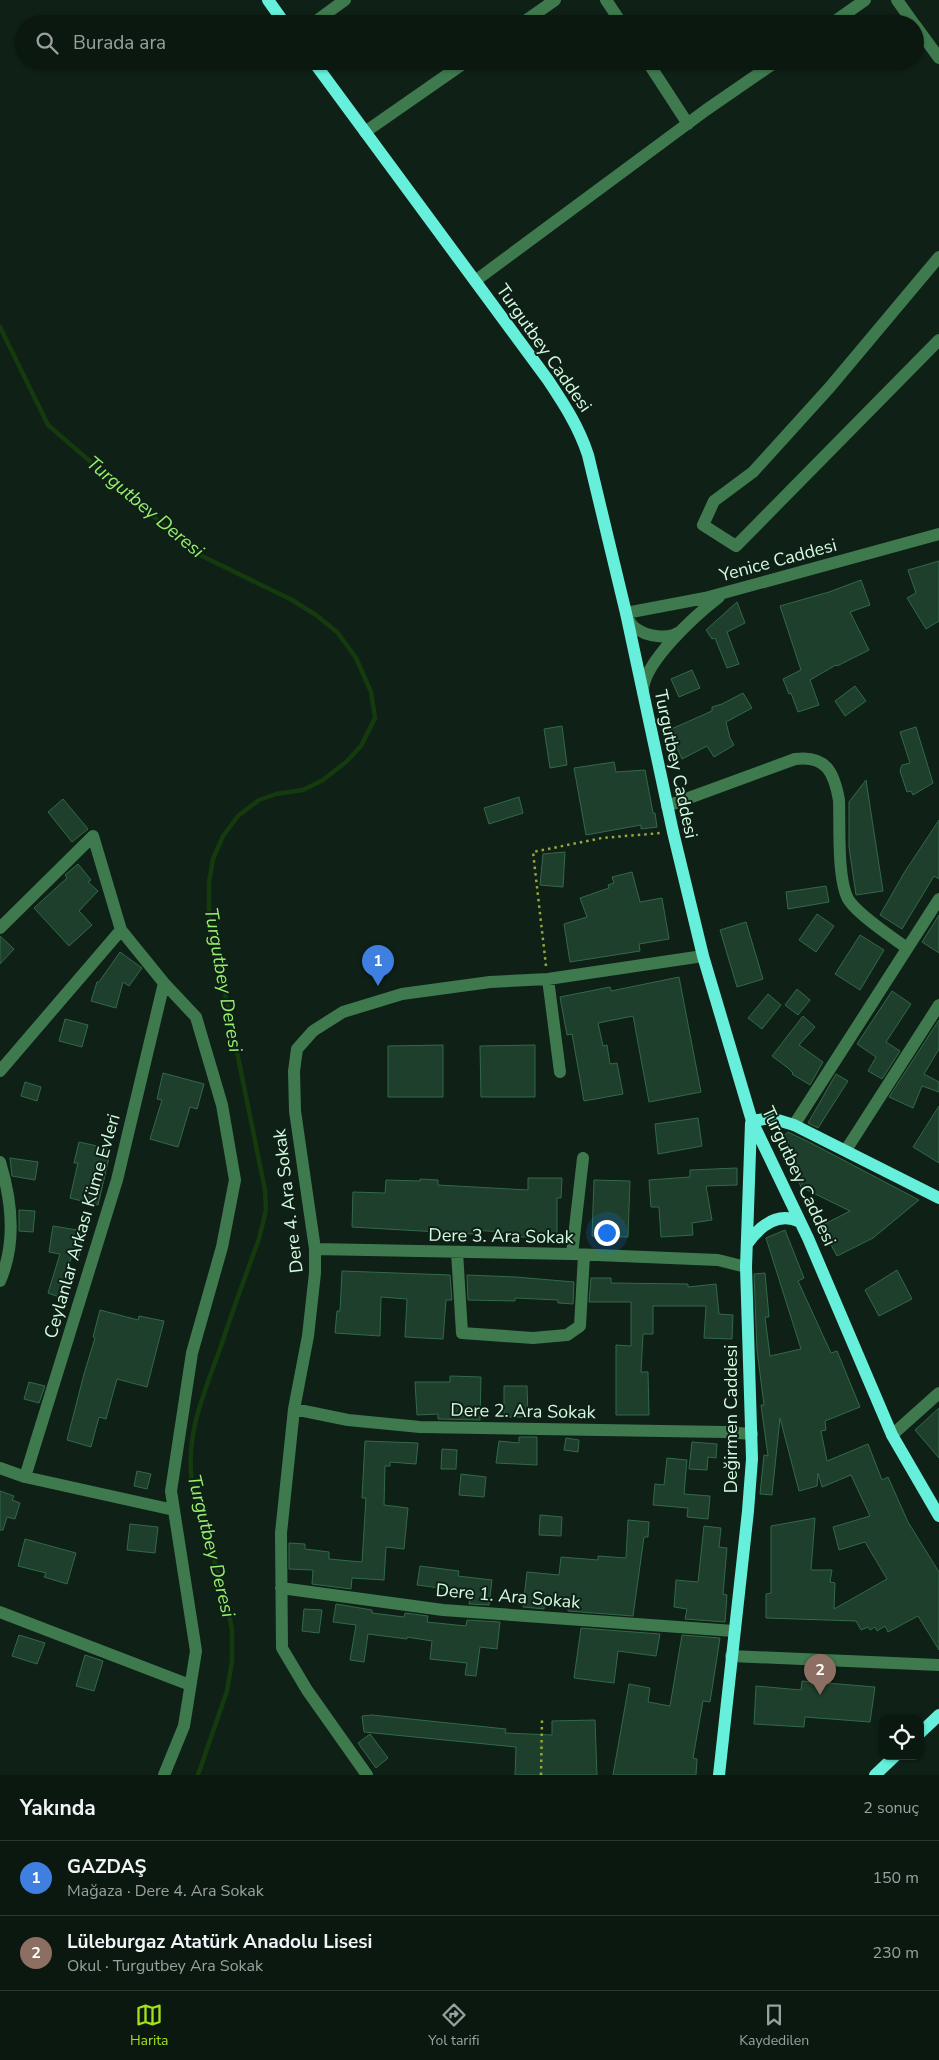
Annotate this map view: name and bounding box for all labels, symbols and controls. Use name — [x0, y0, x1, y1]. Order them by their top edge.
search box — [15, 15, 924, 70]
icon: search — [33, 29, 61, 57]
text: Burada ara — [73, 30, 166, 56]
street label: Turgutbey Caddesi — [491, 279, 597, 417]
water label: Turgutbey Deresi — [81, 450, 210, 564]
street label: Yenice Caddesi — [716, 533, 839, 587]
street label: Turgutbey Caddesi — [649, 687, 703, 841]
water label: Turgutbey Deresi — [198, 906, 249, 1055]
pin: 1 — [362, 945, 394, 986]
street label: Turgutbey Caddesi — [756, 1102, 842, 1250]
street label: Ceylanlar Arkası Küme Evleri — [38, 1111, 126, 1341]
street label: Dere 4. Ara Sokak — [267, 1127, 309, 1275]
your location — [594, 1220, 620, 1246]
street label: Dere 3. Ara Sokak — [428, 1223, 575, 1249]
street label: Değirmen Caddesi — [719, 1345, 743, 1493]
street label: Dere 2. Ara Sokak — [450, 1398, 597, 1424]
water label: Turgutbey Deresi — [181, 1472, 241, 1621]
street label: Dere 1. Ara Sokak — [435, 1578, 582, 1614]
pin: 2 — [804, 1654, 836, 1695]
map controls — [879, 1715, 924, 1760]
button: locate — [879, 1715, 924, 1760]
text: Yakında — [20, 1794, 96, 1822]
text: 2 sonuç — [863, 1797, 919, 1819]
text: GAZDAŞ — [67, 1854, 147, 1880]
text: 1 — [31, 1867, 41, 1889]
text: 150 m — [872, 1867, 919, 1889]
text: Mağaza · Dere 4. Ara Sokak — [67, 1880, 264, 1902]
text: Lüleburgaz Atatürk Anadolu Lisesi — [67, 1929, 372, 1955]
text: 2 — [31, 1942, 41, 1964]
text: 230 m — [872, 1942, 919, 1964]
text: Okul · Turgutbey Ara Sokak — [67, 1955, 263, 1977]
tab: Harita — [130, 2001, 169, 2050]
tab: Yol tarifi — [428, 2001, 480, 2050]
tab: Kaydedilen — [739, 2001, 809, 2050]

